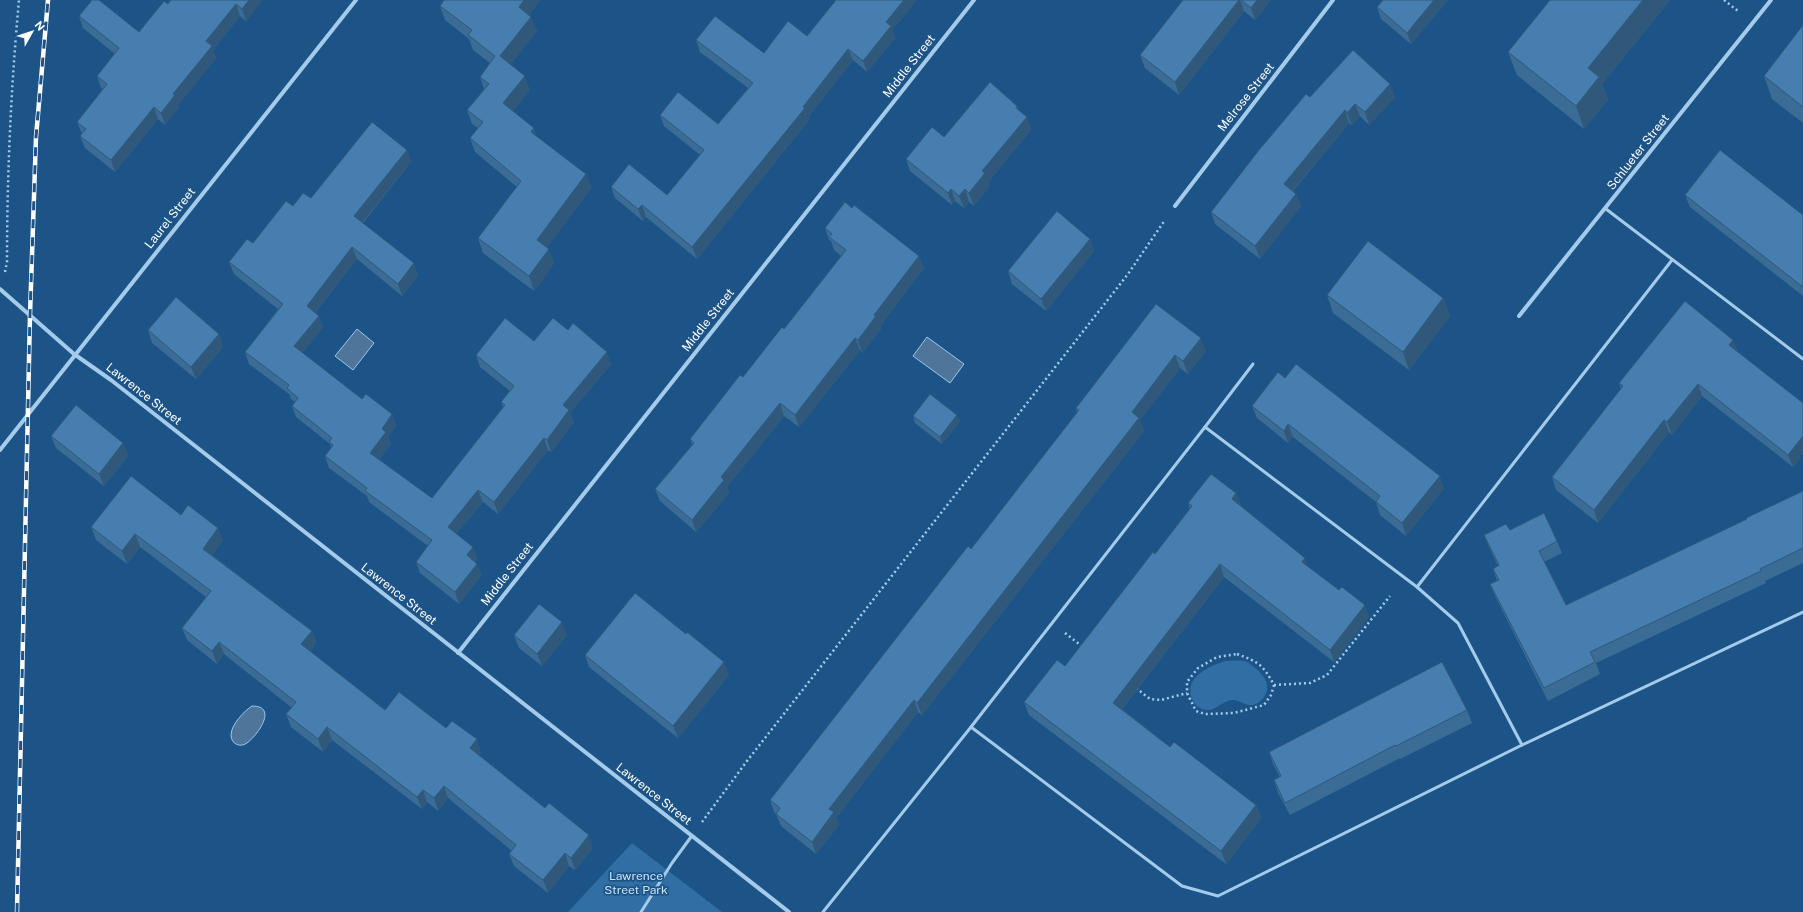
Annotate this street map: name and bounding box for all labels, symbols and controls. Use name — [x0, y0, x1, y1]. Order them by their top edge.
north arrow — [12, 12, 52, 52]
text: N — [32, 19, 47, 33]
street label: Middle Street — [880, 31, 938, 100]
street label: Melrose Street — [1215, 60, 1277, 134]
street label: Schlueter Street — [1604, 111, 1672, 193]
street label: Laurel Street — [142, 185, 198, 251]
street label: Middle Street — [679, 285, 737, 354]
street label: Lawrence Street — [103, 360, 185, 428]
street label: Middle Street — [478, 539, 536, 608]
street label: Lawrence Street — [358, 560, 440, 628]
street label: Lawrence Street — [613, 760, 695, 828]
park label: Lawrence Street Park — [604, 869, 668, 897]

